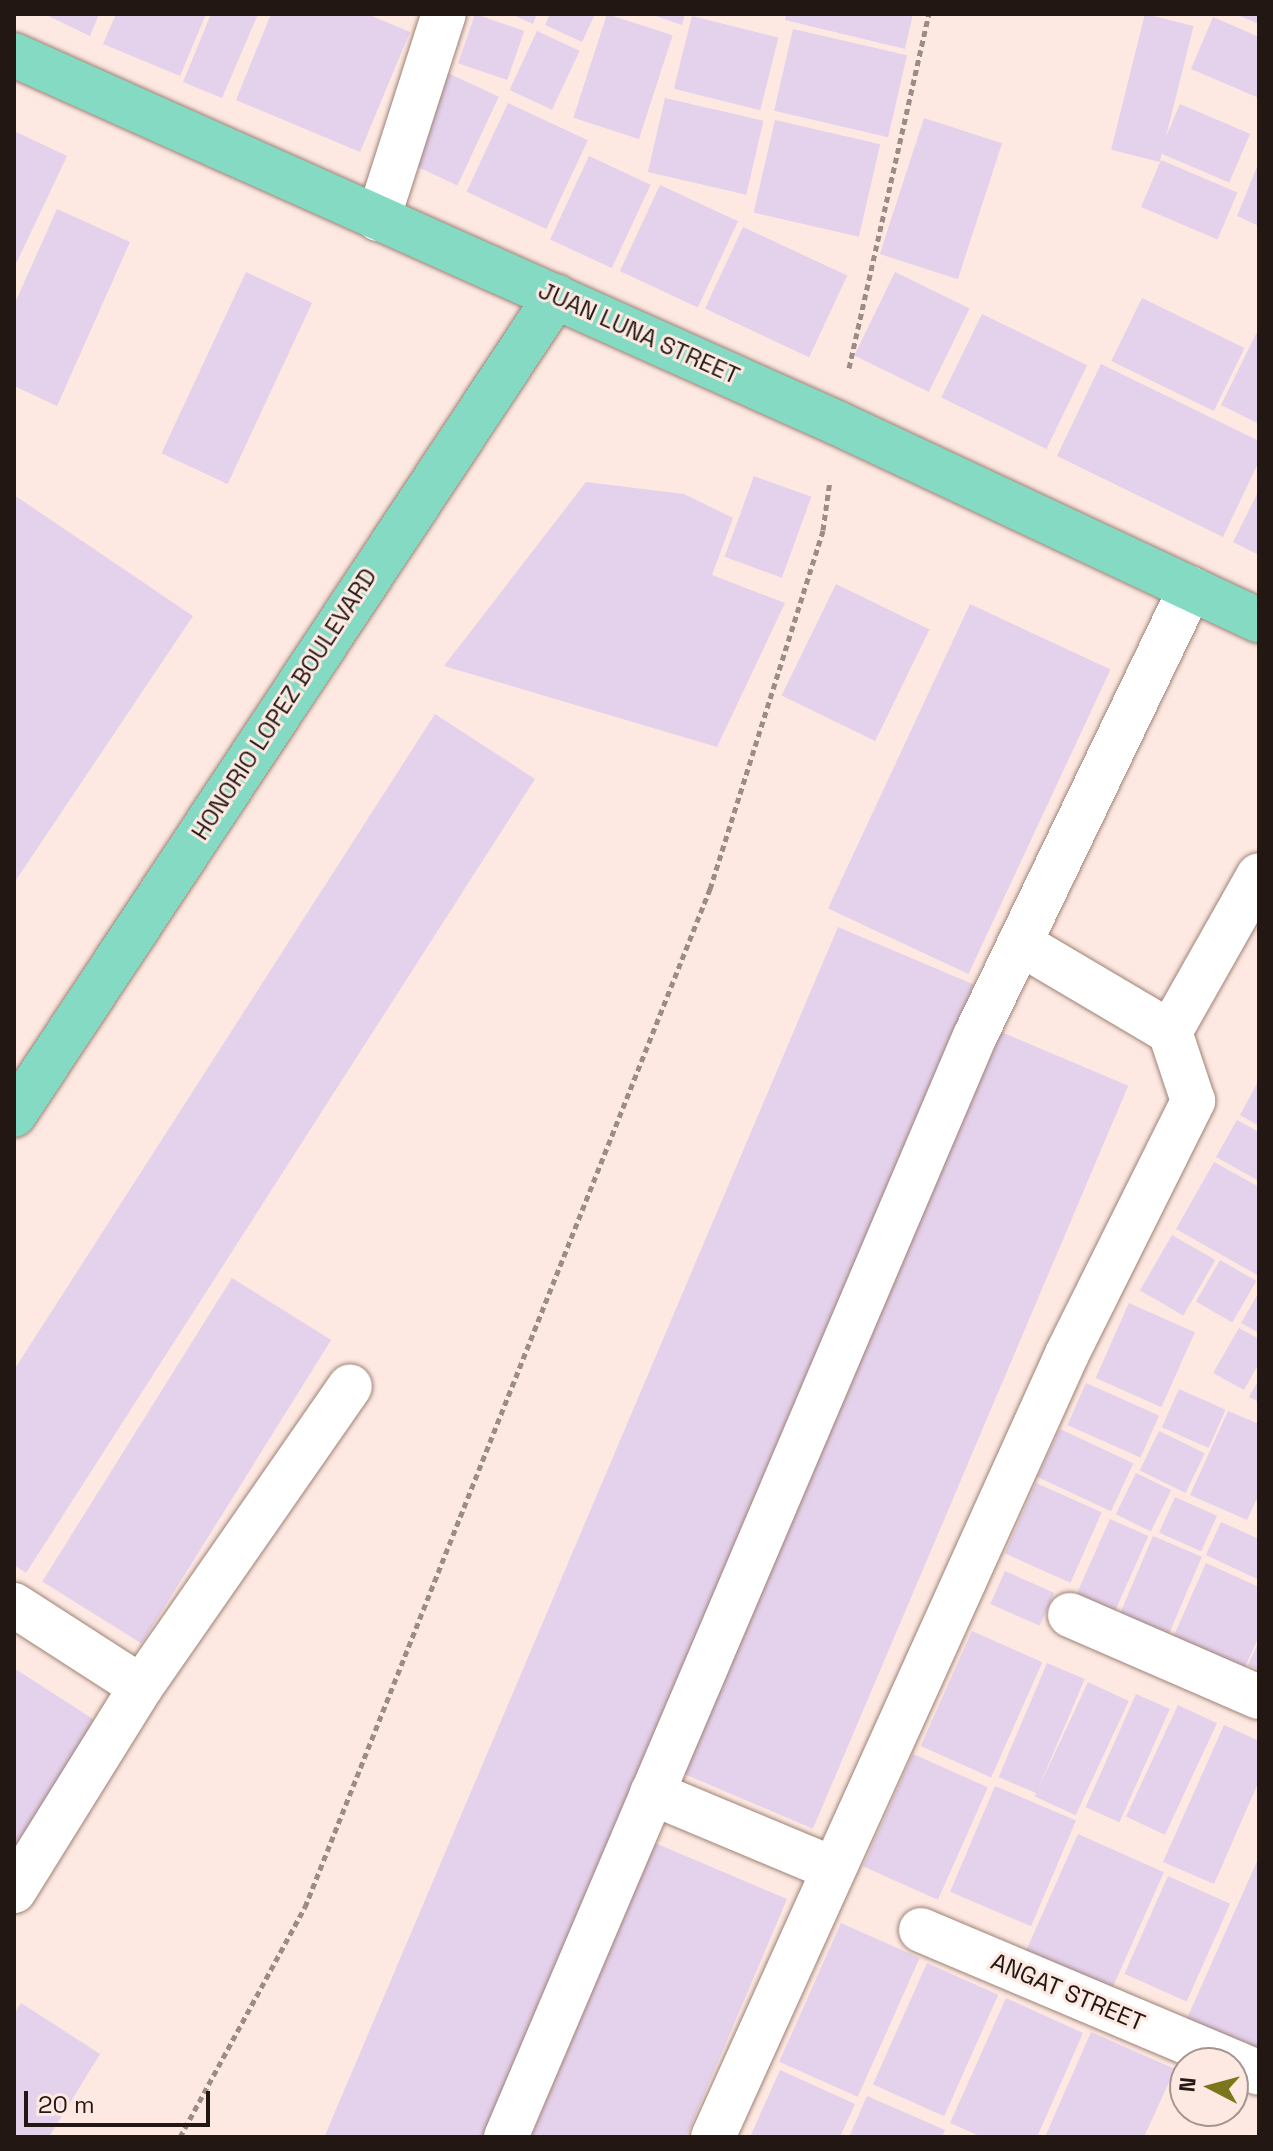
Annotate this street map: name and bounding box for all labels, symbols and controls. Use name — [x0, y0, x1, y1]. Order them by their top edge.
street label: JUAN LUNA STREET — [534, 276, 744, 390]
street label: HONORIO LOPEZ BOULEVARD — [185, 563, 383, 845]
street label: ANGAT STREET — [986, 1947, 1150, 2037]
north arrow — [1169, 2047, 1249, 2127]
scale bar — [28, 2075, 214, 2125]
text: N — [1172, 2076, 1202, 2093]
text: 20 m — [38, 2089, 95, 2120]

